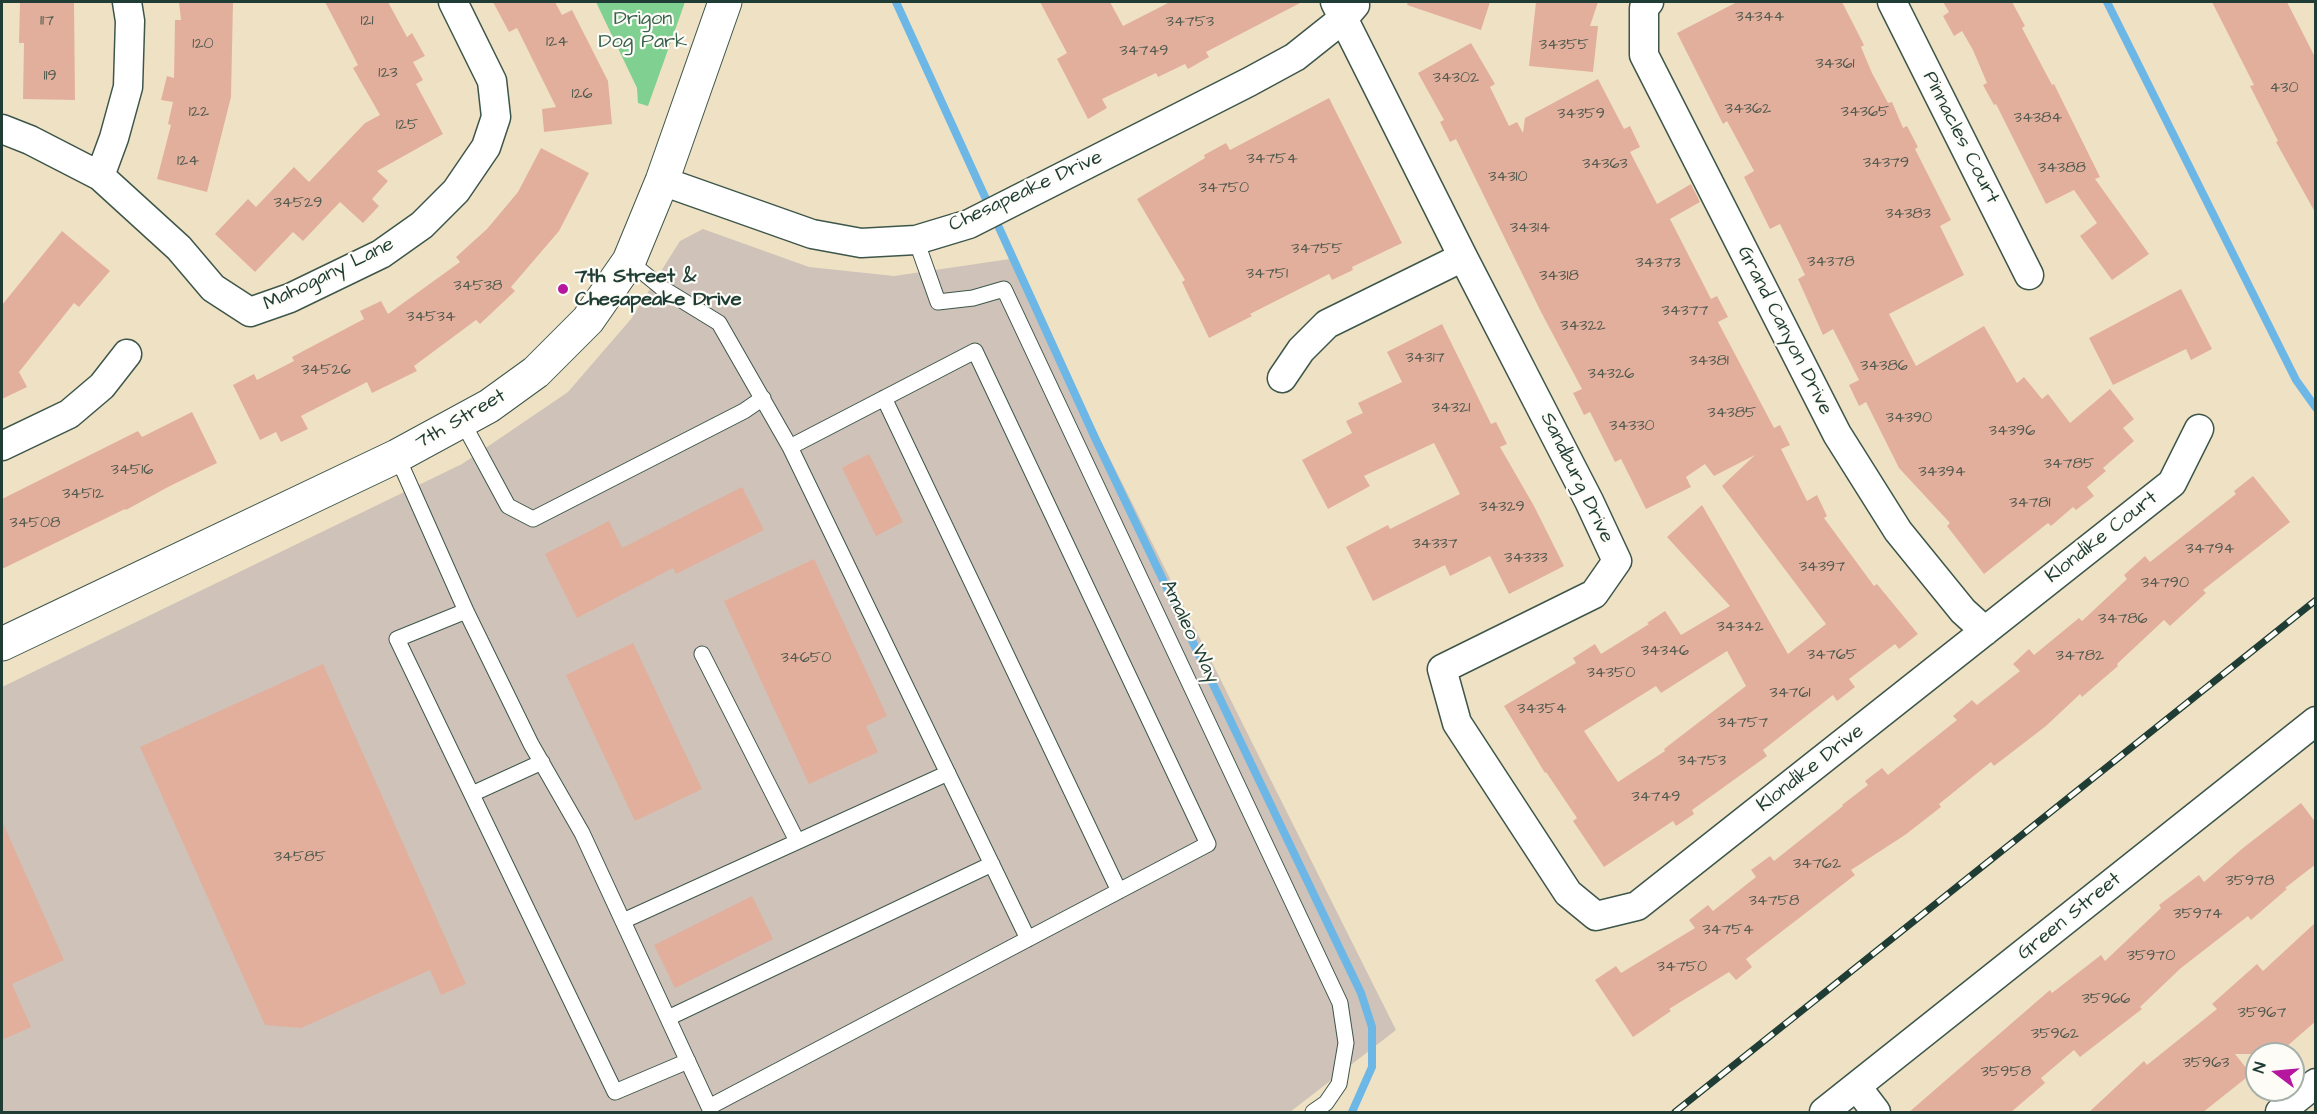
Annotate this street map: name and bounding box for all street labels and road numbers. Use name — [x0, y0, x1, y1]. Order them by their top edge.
street label: Pinnacles Court — [1916, 68, 2004, 208]
street label: Chesapeake Drive — [945, 146, 1107, 238]
street label: Mahogany Lane — [260, 233, 398, 317]
street label: Grand Canyon Drive — [1731, 243, 1837, 419]
street label: 7th Street — [412, 385, 510, 455]
street label: Sandburg Drive — [1534, 409, 1618, 547]
street label: Klondike Court — [2041, 487, 2163, 589]
street label: Amaleo Way — [1155, 576, 1223, 688]
street label: Klondike Drive — [1753, 720, 1869, 818]
street label: Green Street — [2013, 868, 2127, 966]

